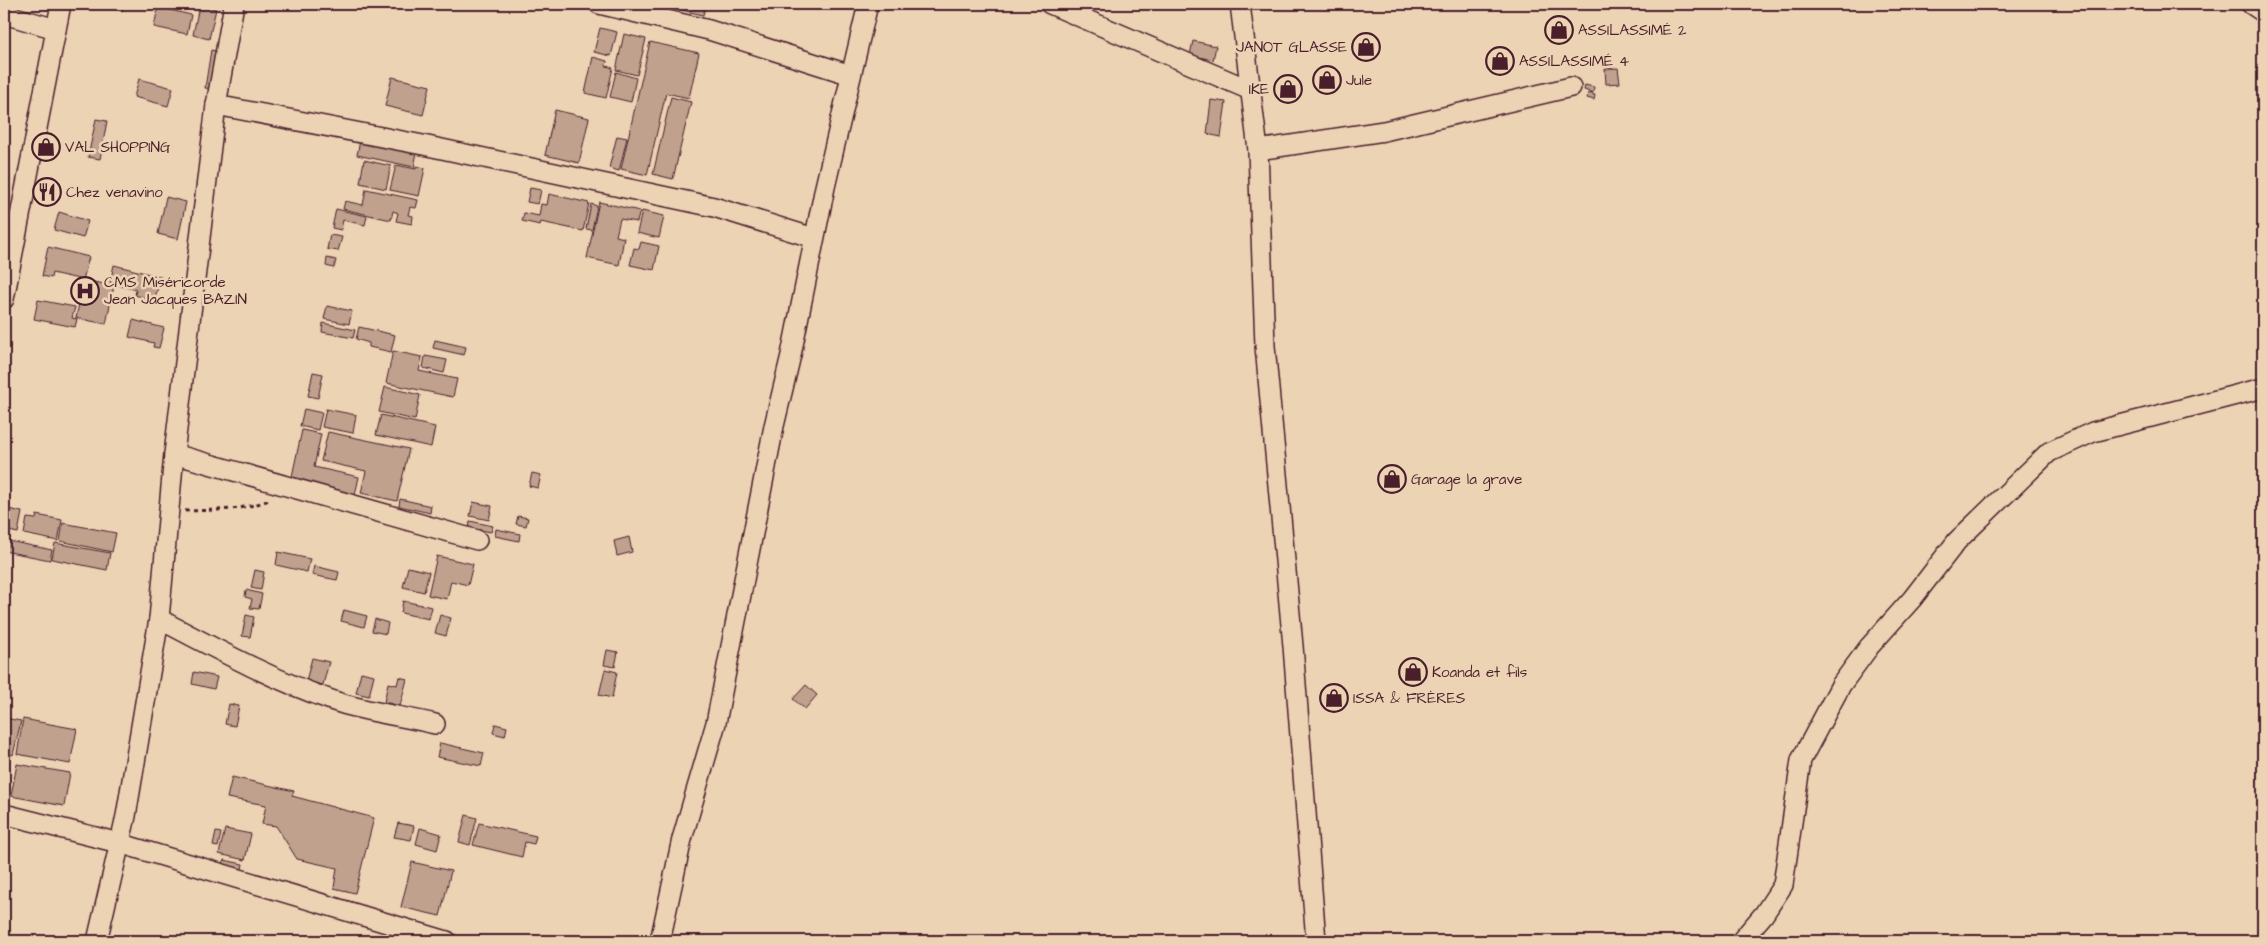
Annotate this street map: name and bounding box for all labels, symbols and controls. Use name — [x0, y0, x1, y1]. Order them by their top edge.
shop icon: ASSILASSIMÉ 2 — [1544, 15, 1574, 45]
place label: ASSILASSIMÉ 2 — [1578, 20, 1687, 41]
shop icon: JANOT GLASSE — [1351, 32, 1381, 62]
place label: JANOT GLASSE — [1236, 37, 1347, 58]
shop icon: ASSILASSIMÉ 4 — [1485, 46, 1515, 76]
place label: ASSILASSIMÉ 4 — [1519, 51, 1629, 72]
shop icon: Jule — [1312, 65, 1342, 95]
place label: Jule — [1346, 70, 1372, 91]
shop icon: IKE — [1273, 74, 1303, 104]
place label: IKE — [1249, 79, 1269, 100]
shop icon: VAL SHOPPING — [31, 132, 61, 162]
place label: VAL SHOPPING — [65, 137, 171, 158]
restaurant icon: Chez venavino — [32, 177, 62, 207]
place label: Chez venavino — [66, 182, 163, 203]
place label: CMS Miséricorde Jean Jacques BAZIN — [104, 272, 247, 310]
hospital icon: CMS Miséricorde Jean Jacques BAZIN — [70, 276, 100, 306]
shop icon: Garage la grave — [1377, 464, 1407, 494]
place label: Garage la grave — [1411, 469, 1522, 491]
shop icon: Koanda et fils — [1398, 657, 1428, 687]
place label: Koanda et fils — [1432, 662, 1528, 683]
shop icon: ISSA & FRÈRES — [1319, 683, 1349, 713]
place label: ISSA & FRÈRES — [1353, 688, 1466, 709]

